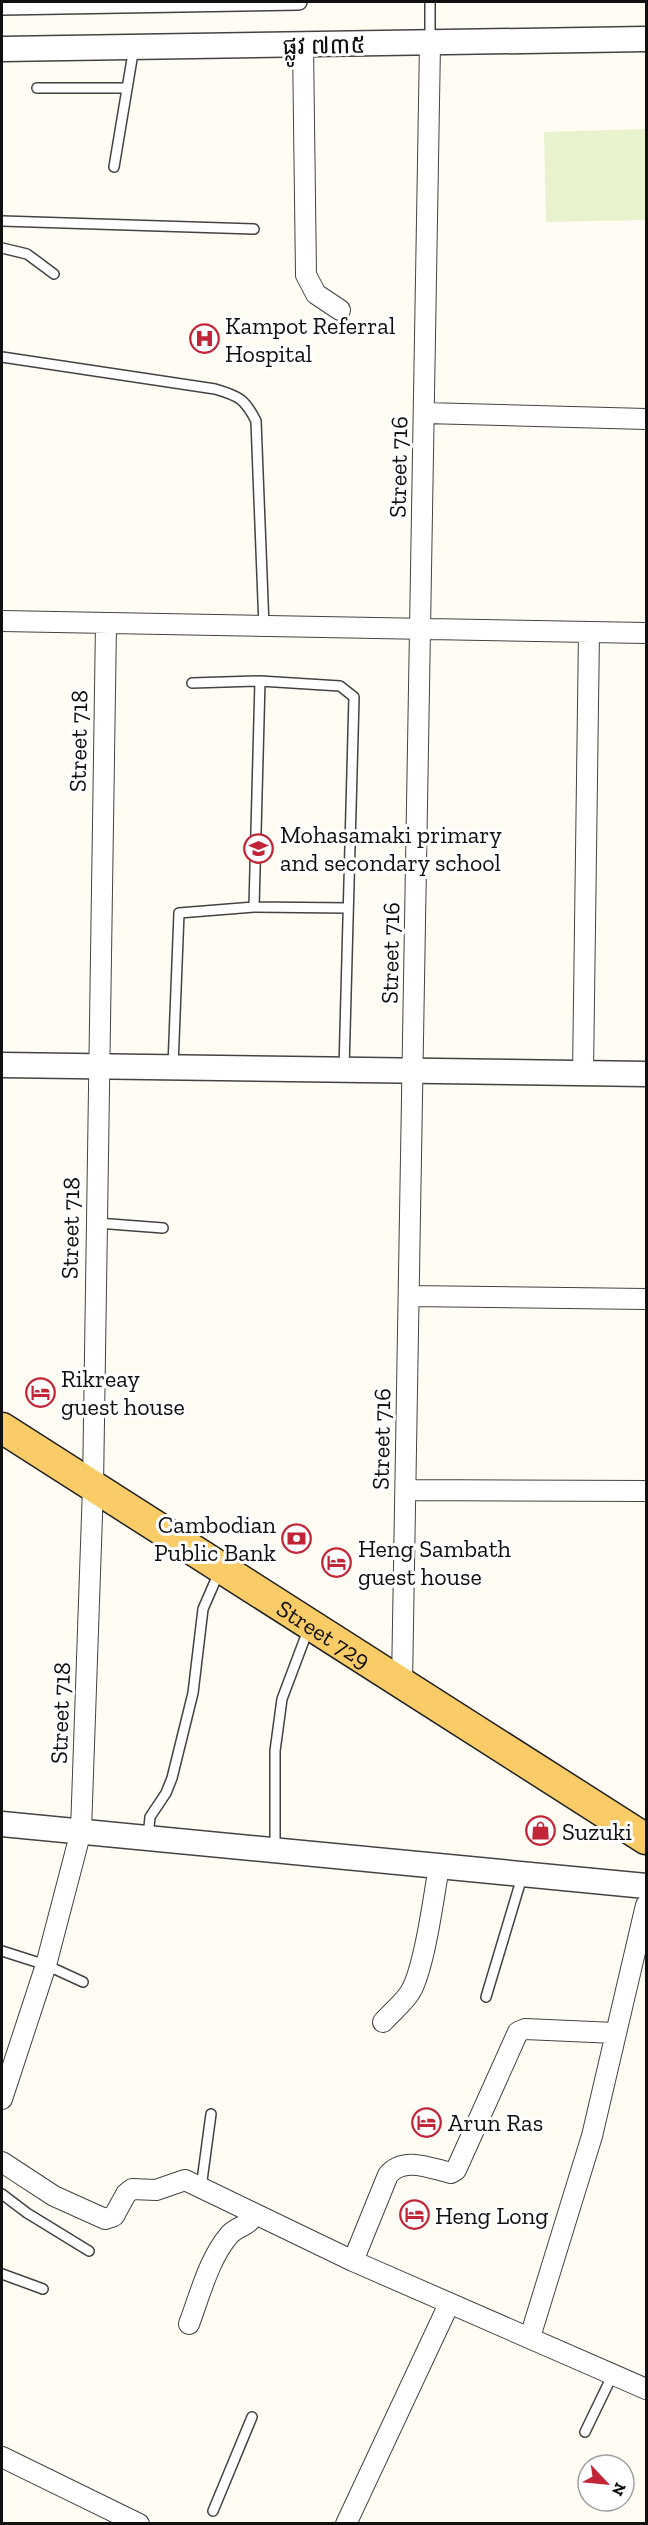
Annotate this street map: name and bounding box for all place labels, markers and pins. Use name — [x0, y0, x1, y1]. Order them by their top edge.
place label: Kampot Referral Hospital — [225, 311, 395, 368]
hospital icon: Kampot Referral Hospital — [188, 323, 220, 355]
place label: Mohasamaki primary and secondary school — [280, 820, 502, 877]
school or university icon: Mohasamaki primary and secondary school — [243, 832, 275, 864]
place label: Rikreay guest house — [61, 1364, 185, 1421]
hotel icon: Rikreay guest house — [24, 1376, 56, 1408]
place label: Cambodian Public Bank — [154, 1510, 277, 1567]
bank icon: Cambodian Public Bank — [281, 1522, 313, 1554]
place label: Heng Sambath guest house — [358, 1534, 512, 1591]
hotel icon: Heng Sambath guest house — [321, 1546, 353, 1578]
shop icon: Suzuki — [525, 1815, 557, 1847]
place label: Suzuki — [562, 1817, 632, 1846]
hotel icon: Arun Ras — [411, 2106, 443, 2138]
place label: Arun Ras — [448, 2108, 543, 2137]
hotel icon: Heng Long — [398, 2199, 430, 2231]
place label: Heng Long — [435, 2201, 549, 2230]

